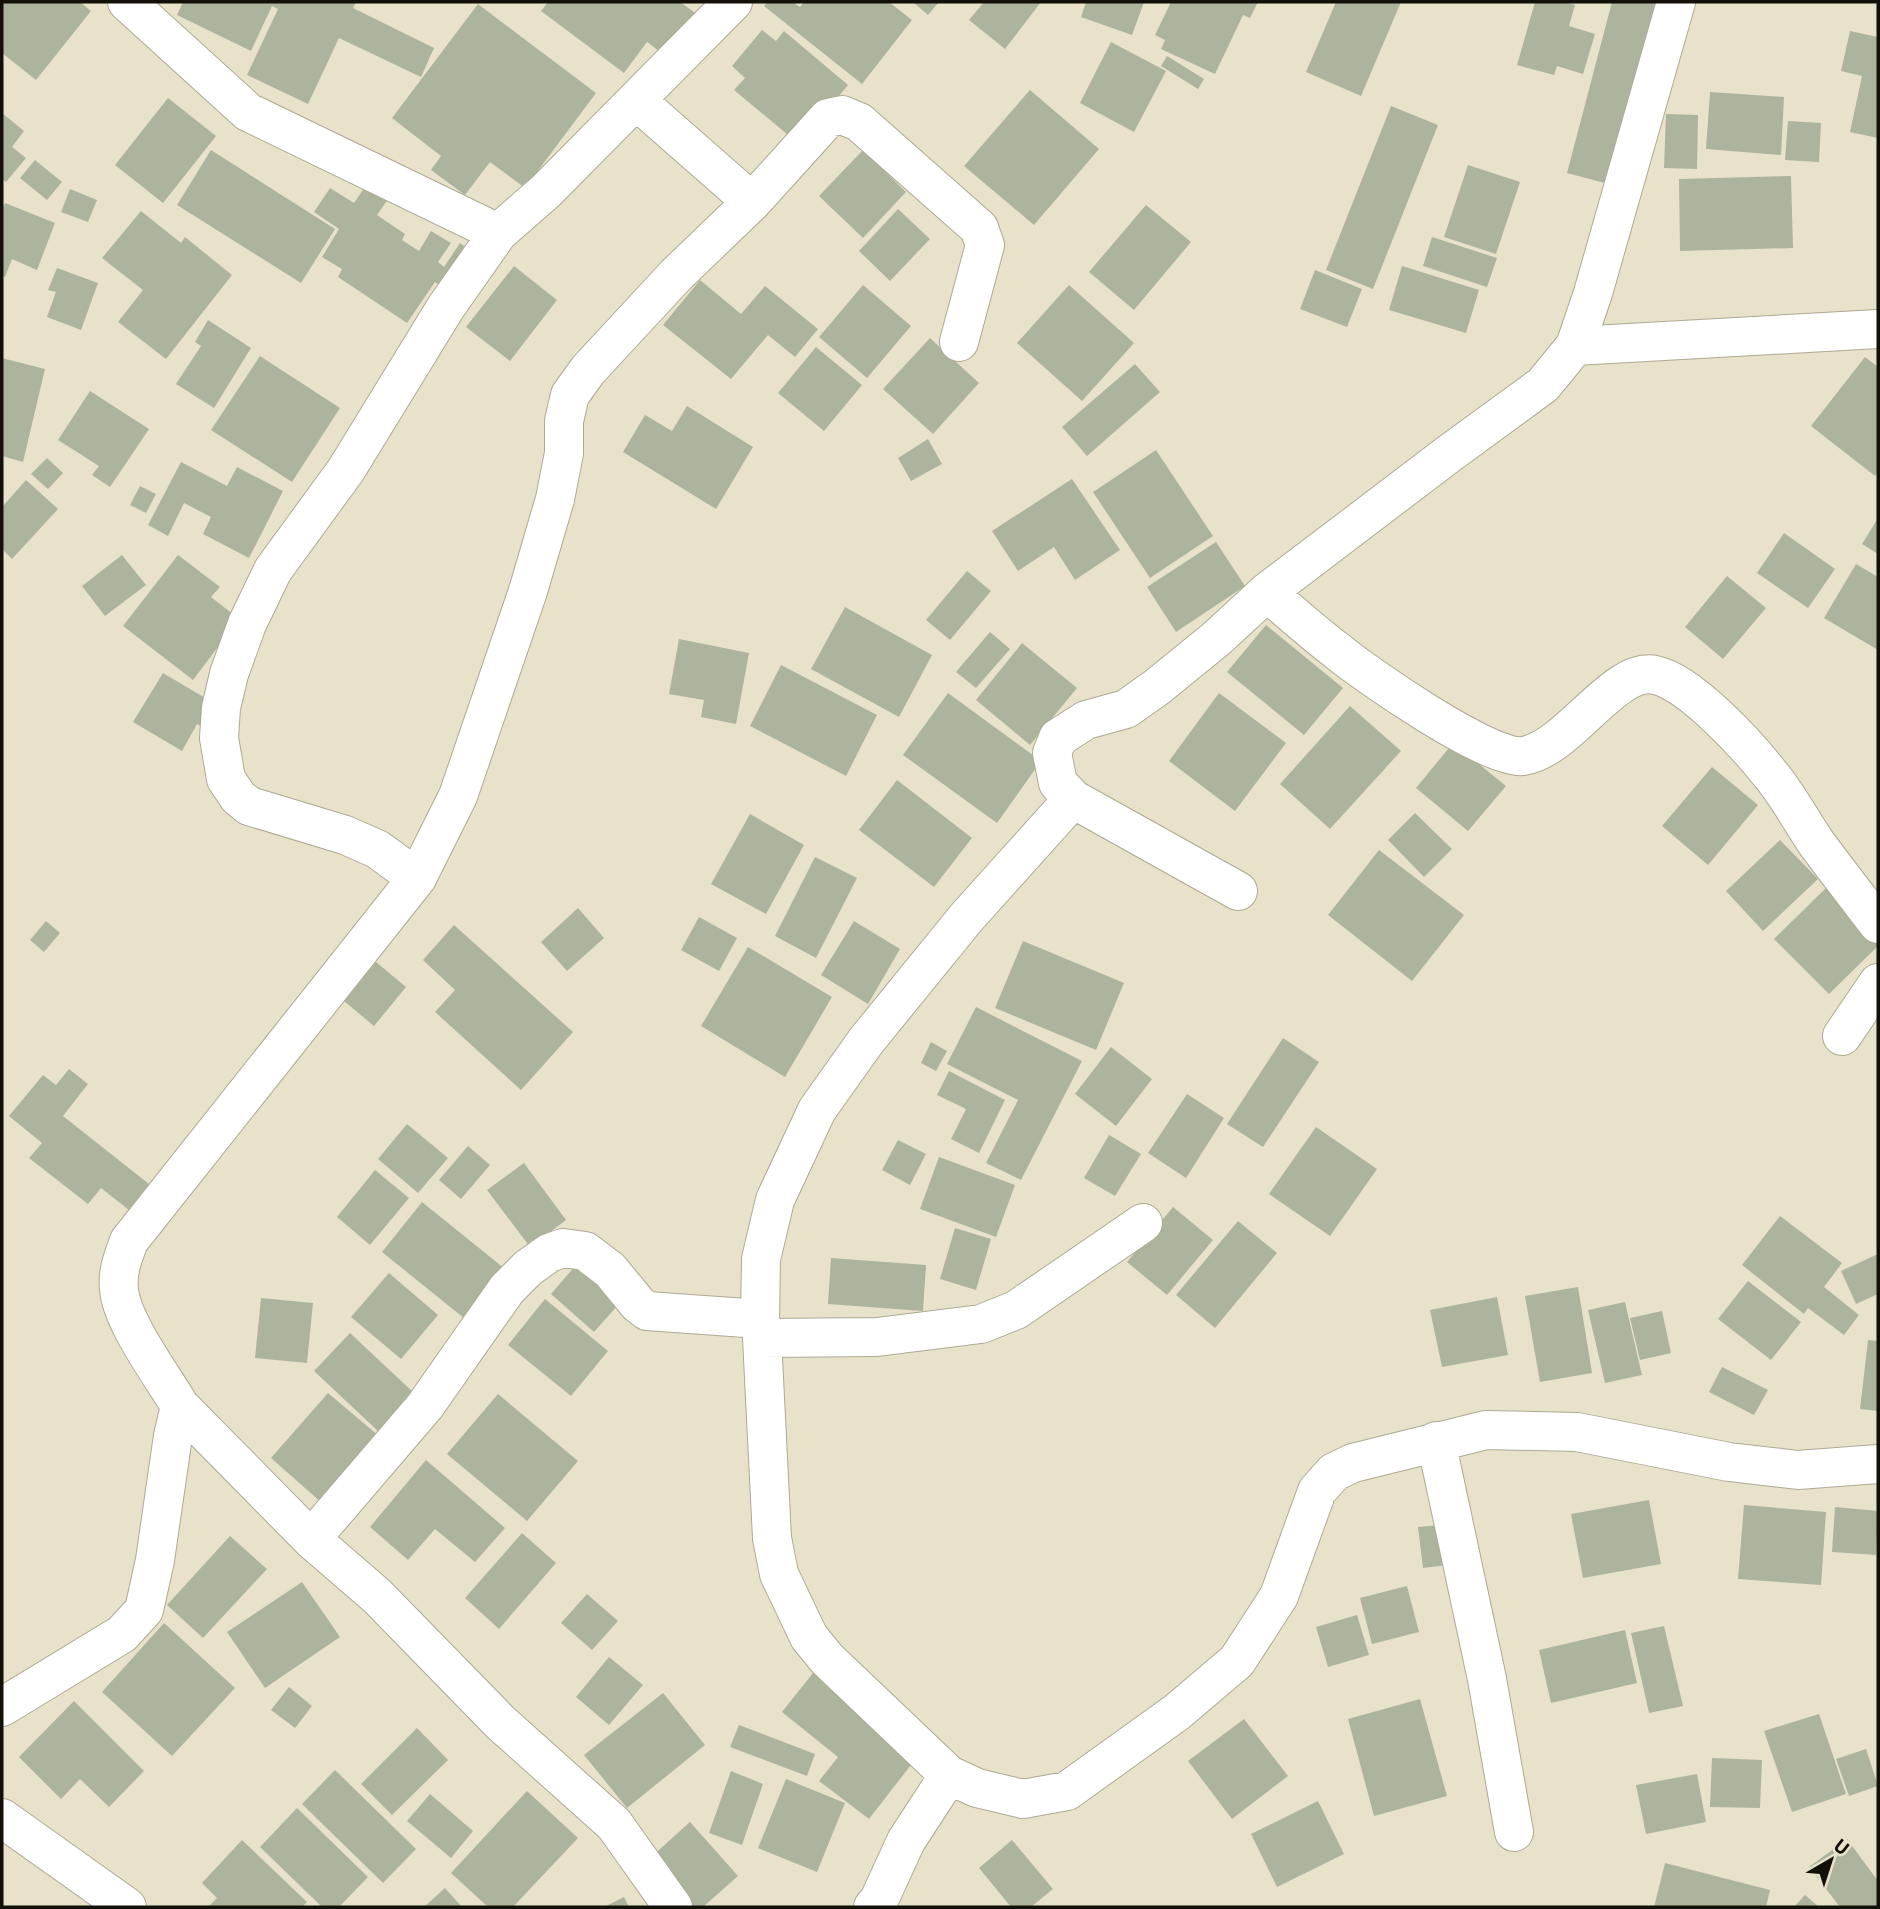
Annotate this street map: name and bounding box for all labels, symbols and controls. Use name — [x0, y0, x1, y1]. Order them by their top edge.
north arrow — [1796, 1825, 1866, 1895]
text: U — [1829, 1833, 1854, 1860]

